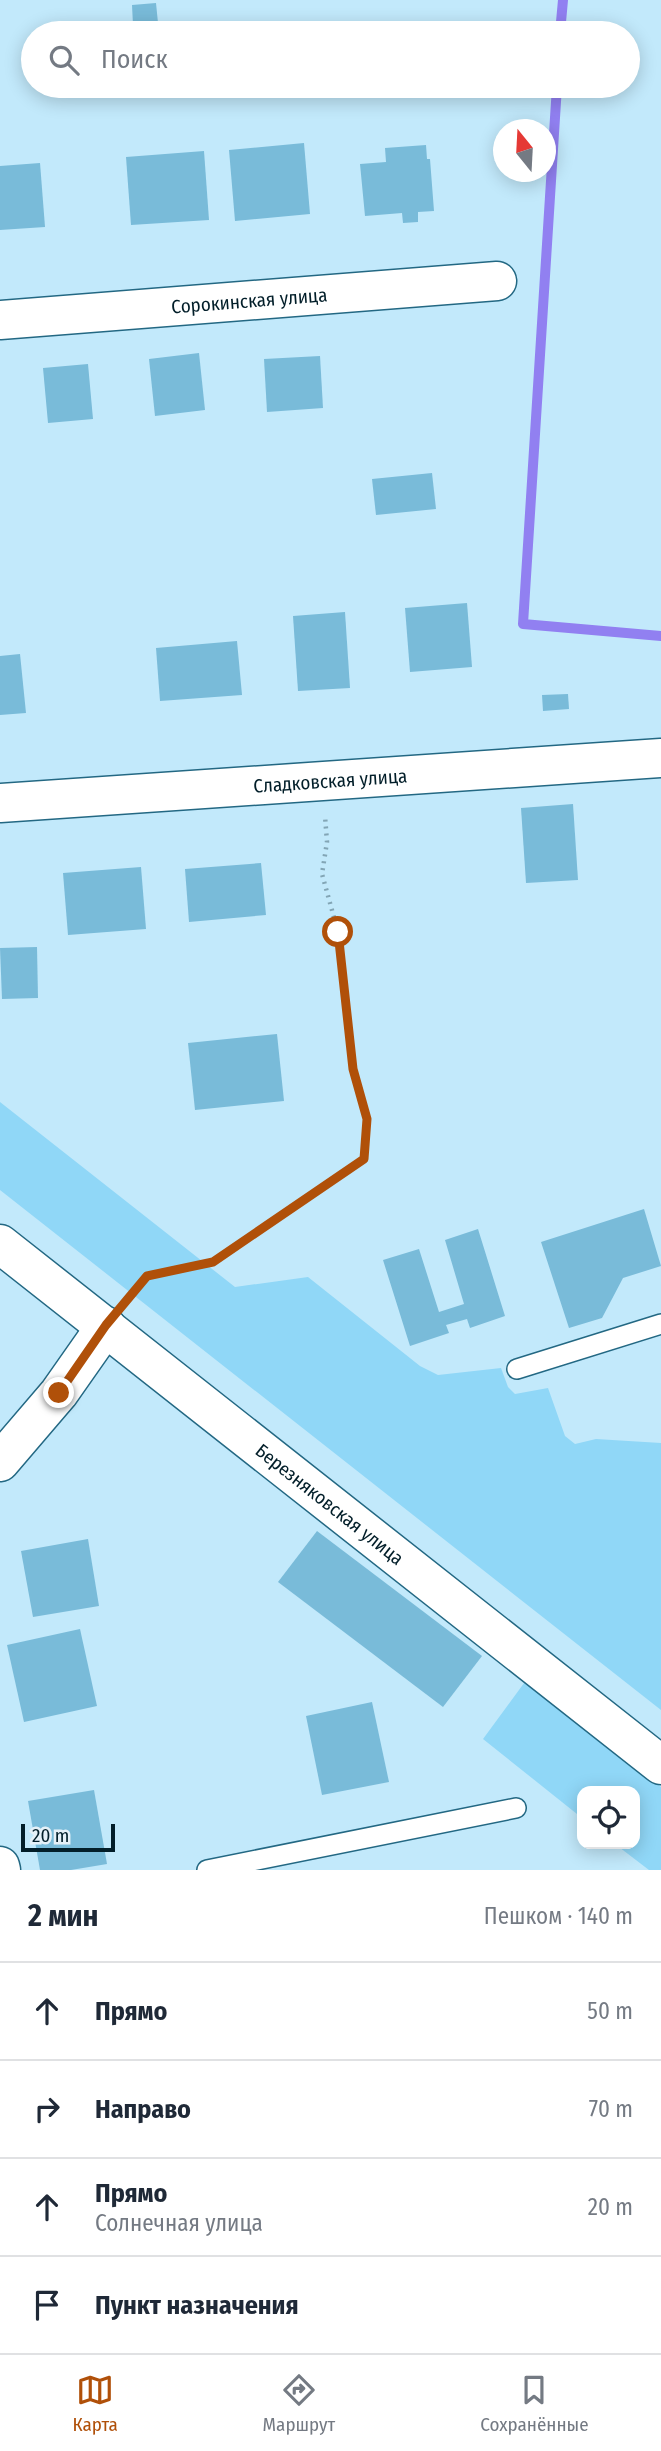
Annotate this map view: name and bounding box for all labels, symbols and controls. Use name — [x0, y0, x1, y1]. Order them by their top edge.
search box — [21, 21, 640, 98]
icon: search — [45, 41, 83, 79]
text: Поиск — [101, 44, 168, 75]
north arrow — [493, 119, 556, 182]
street label: Сорокинская улица — [170, 283, 328, 318]
street label: Сладковская улица — [253, 764, 408, 797]
route start — [322, 916, 353, 947]
route end — [43, 1377, 74, 1408]
street label: Березняковская улица — [251, 1439, 409, 1569]
map controls — [577, 1786, 640, 1849]
button: locate — [577, 1786, 640, 1849]
scale bar — [21, 1821, 116, 1853]
text: 20 m — [32, 1824, 69, 1847]
text: 2 мин — [28, 1898, 99, 1934]
text: Пешком · 140 m — [484, 1902, 633, 1930]
icon: ahead — [28, 1992, 66, 2030]
text: Прямо — [95, 1996, 167, 2027]
text: 50 m — [587, 1997, 633, 2025]
icon: right — [28, 2090, 66, 2128]
text: Направо — [95, 2094, 191, 2125]
text: 70 m — [589, 2095, 633, 2123]
text: Прямо — [95, 2178, 167, 2209]
icon: ahead — [28, 2188, 66, 2226]
text: 20 m — [588, 2193, 633, 2221]
text: Солнечная улица — [95, 2209, 263, 2237]
icon: arrive — [28, 2286, 66, 2324]
text: Пункт назначения — [95, 2290, 299, 2321]
tab: Карта — [72, 2371, 118, 2436]
tab: Маршрут — [263, 2371, 335, 2436]
tab: Сохранённые — [480, 2371, 589, 2436]

